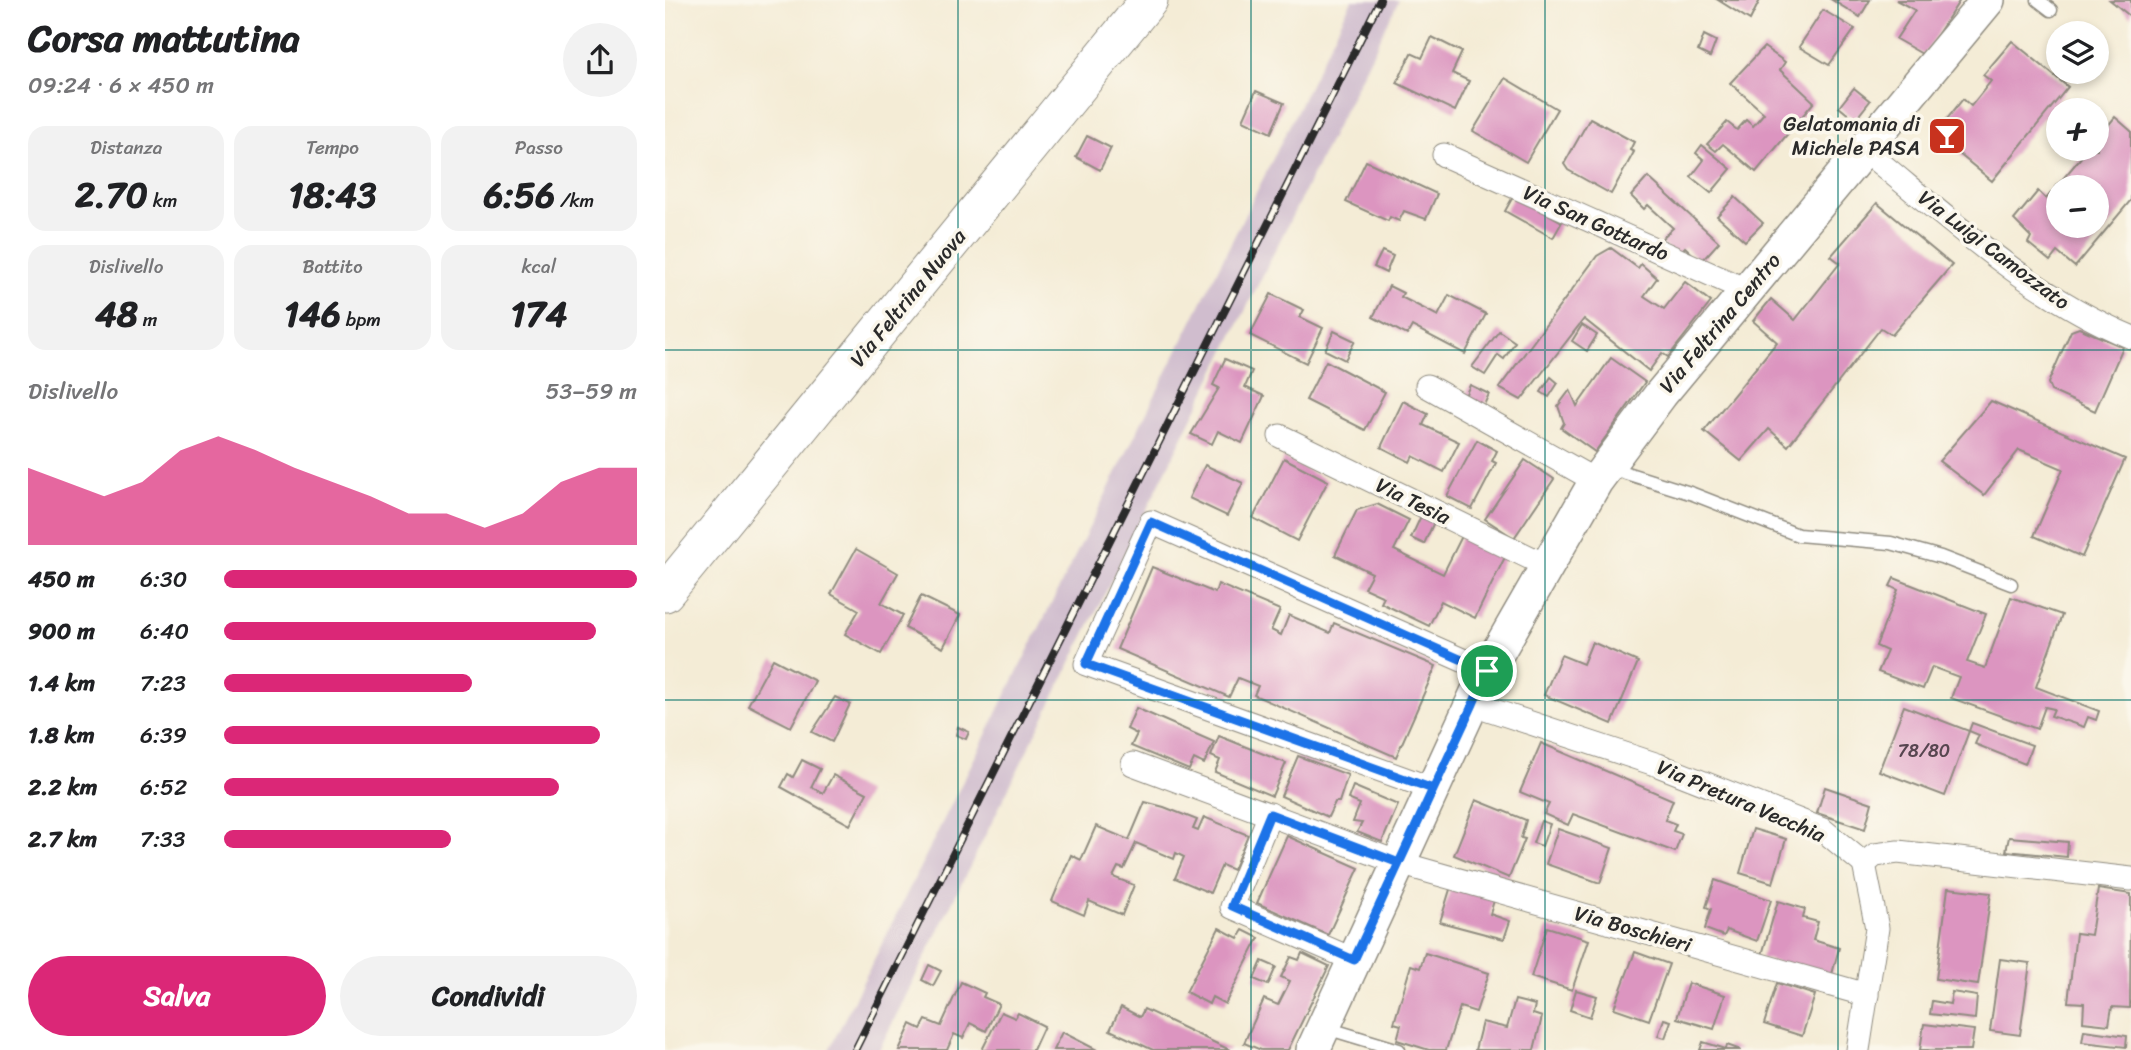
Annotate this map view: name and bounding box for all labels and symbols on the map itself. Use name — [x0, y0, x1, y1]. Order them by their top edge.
place label: Gelatomania di Michele PASA — [1783, 105, 1921, 167]
bar icon: Gelatomania di Michele PASA — [1926, 115, 1968, 157]
street label: Via San Gottardo — [1517, 174, 1675, 272]
street label: Via Luigi Camozzato — [1910, 180, 2078, 320]
street label: Via Feltrina Nuova — [840, 220, 976, 376]
street label: Via Feltrina Centro — [1649, 243, 1791, 402]
street label: Via Tesia — [1369, 466, 1458, 536]
pin — [1457, 641, 1517, 701]
house number: 78/80 — [1898, 735, 1950, 767]
street label: Via Pretura Vecchia — [1651, 748, 1832, 854]
street label: Via Boschieri — [1570, 894, 1697, 964]

